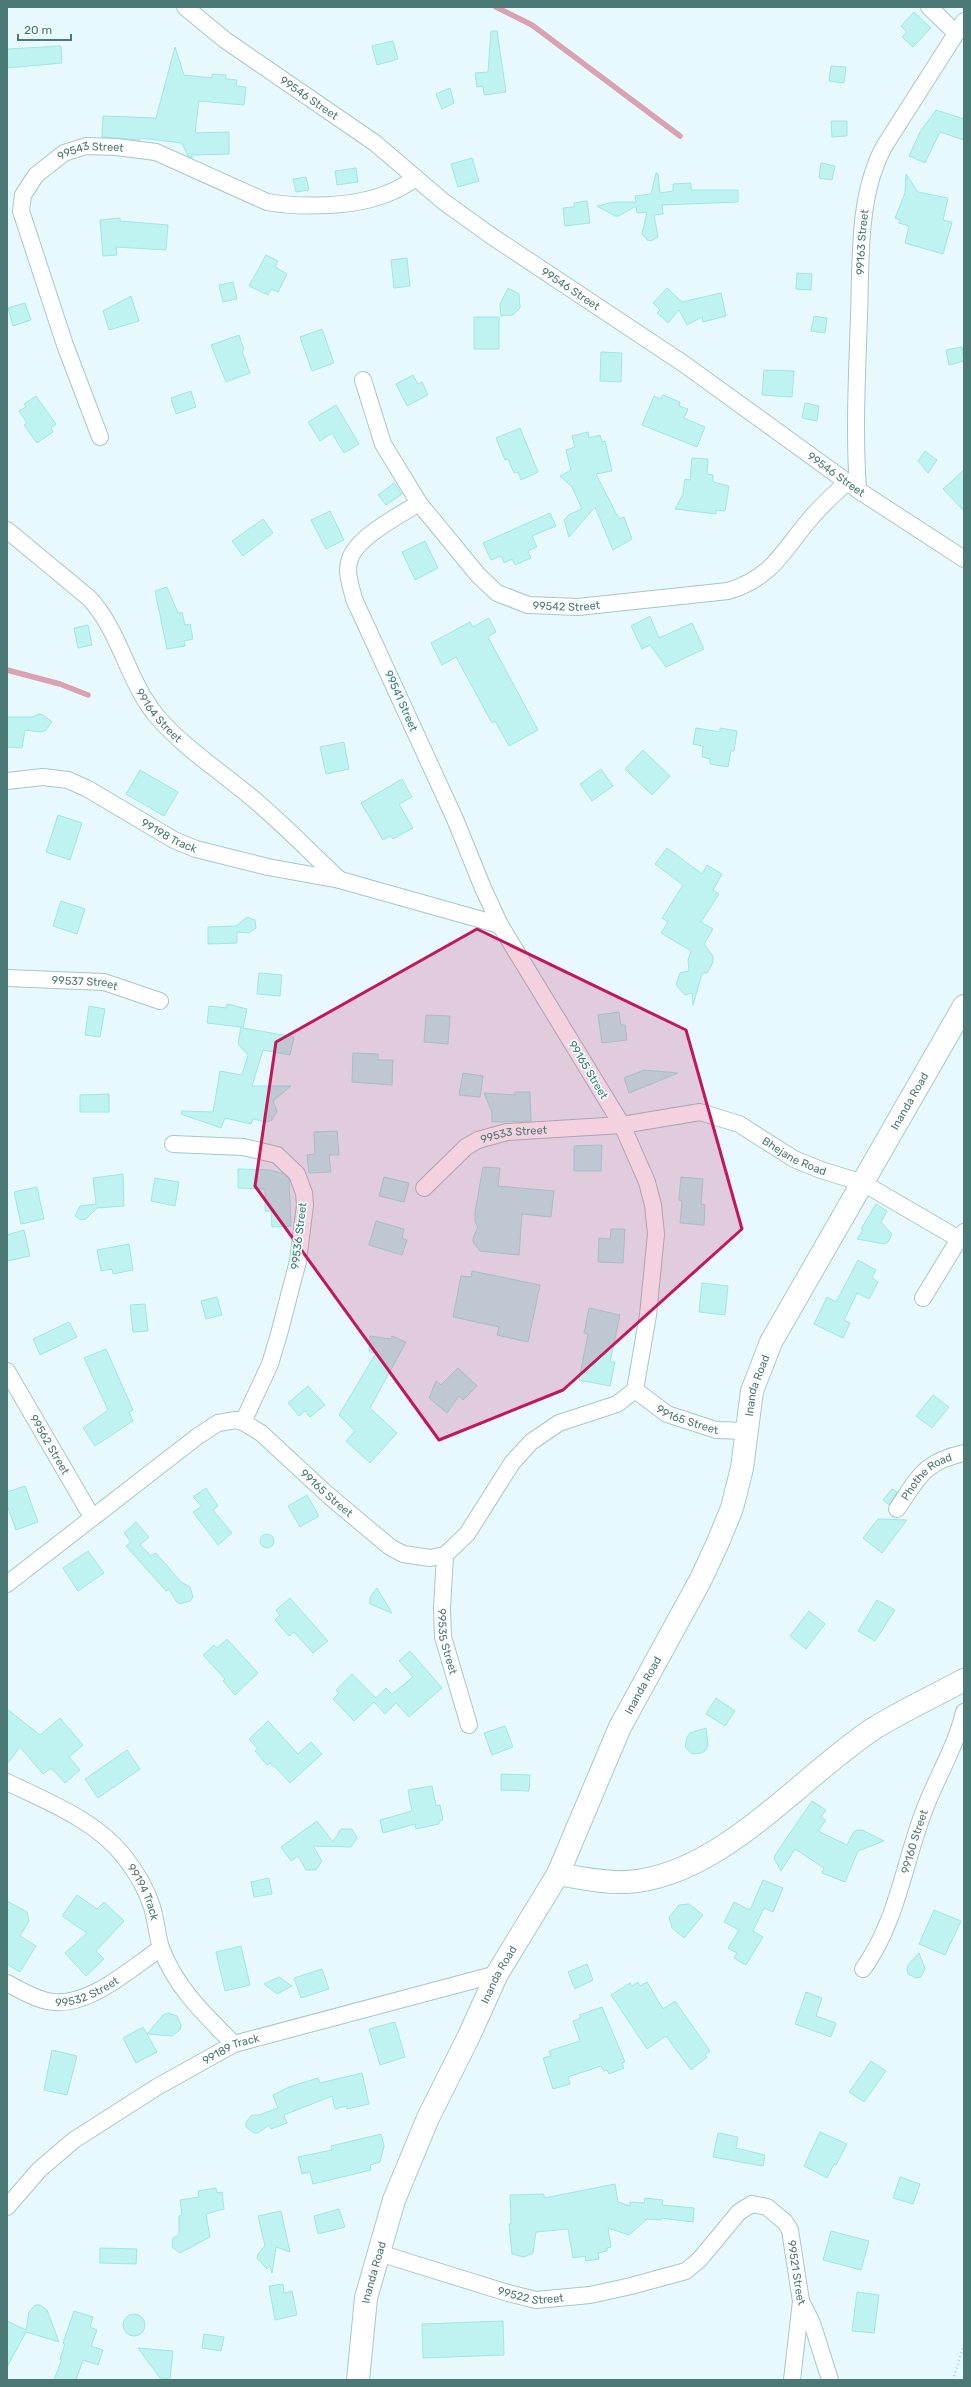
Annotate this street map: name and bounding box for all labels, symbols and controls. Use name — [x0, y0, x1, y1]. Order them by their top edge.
scale bar — [18, 16, 71, 42]
text: 20 m — [24, 23, 52, 37]
street label: 99546 Street — [278, 73, 341, 123]
street label: 99543 Street — [55, 139, 125, 162]
street label: 99163 Street — [853, 208, 871, 275]
street label: 99546 Street — [539, 264, 603, 313]
street label: 99546 Street — [805, 449, 868, 500]
street label: 99542 Street — [532, 598, 601, 614]
street label: 99541 Street — [382, 668, 421, 734]
street label: 99164 Street — [133, 686, 185, 745]
street label: 99198 Track — [139, 816, 199, 855]
street label: 99537 Street — [51, 973, 120, 993]
street label: 99165 Street — [566, 1039, 611, 1102]
street label: Inanda Road — [888, 1070, 931, 1132]
street label: 99533 Street — [479, 1123, 548, 1146]
street label: Bhejane Road — [760, 1134, 828, 1178]
street label: 99536 Street — [288, 1201, 310, 1270]
street label: Inanda Road — [742, 1353, 772, 1417]
street label: 99165 Street — [654, 1402, 719, 1437]
street label: 99562 Street — [27, 1412, 73, 1477]
street label: Phothe Road — [898, 1450, 954, 1503]
street label: 99165 Street — [298, 1466, 356, 1520]
street label: 99535 Street — [436, 1608, 460, 1676]
street label: Inanda Road — [622, 1654, 664, 1716]
street label: 99160 Street — [898, 1807, 930, 1875]
street label: 99194 Track — [125, 1861, 162, 1922]
street label: Inanda Road — [478, 1943, 519, 2006]
street label: 99532 Street — [55, 1973, 121, 2009]
street label: 99189 Track — [200, 2031, 261, 2067]
street label: 99521 Street — [785, 2239, 809, 2308]
street label: Inanda Road — [359, 2240, 388, 2304]
street label: 99522 Street — [496, 2284, 565, 2307]

